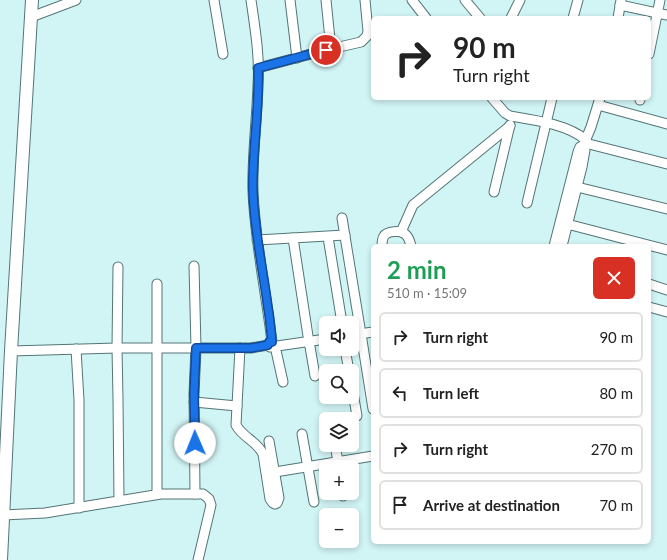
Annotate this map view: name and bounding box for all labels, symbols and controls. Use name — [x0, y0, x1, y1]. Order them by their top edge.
text: 90 m — [453, 30, 516, 64]
icon: right — [387, 32, 439, 84]
pin — [309, 33, 343, 67]
icon: arrive — [315, 39, 337, 61]
text: Turn right — [453, 64, 530, 86]
text: 2 min — [387, 255, 447, 284]
button: close — [593, 257, 635, 299]
text: 510 m · 15:09 — [387, 285, 467, 301]
map controls — [319, 316, 359, 548]
button: sound — [319, 316, 359, 356]
icon: right — [389, 326, 411, 348]
text: Turn right — [423, 328, 488, 346]
text: 90 m — [599, 328, 633, 346]
button: search — [319, 364, 359, 404]
icon: left — [389, 382, 411, 404]
text: Turn left — [423, 384, 479, 402]
text: 80 m — [599, 384, 633, 402]
button: layers — [319, 412, 359, 452]
position arrow — [174, 422, 216, 464]
icon: right — [389, 438, 411, 460]
text: Turn right — [423, 440, 488, 458]
text: 270 m — [591, 440, 633, 458]
button: + — [319, 460, 359, 500]
icon: arrive — [389, 494, 411, 516]
text: Arrive at destination — [423, 496, 560, 514]
text: 70 m — [599, 496, 633, 514]
button: − — [319, 508, 359, 548]

